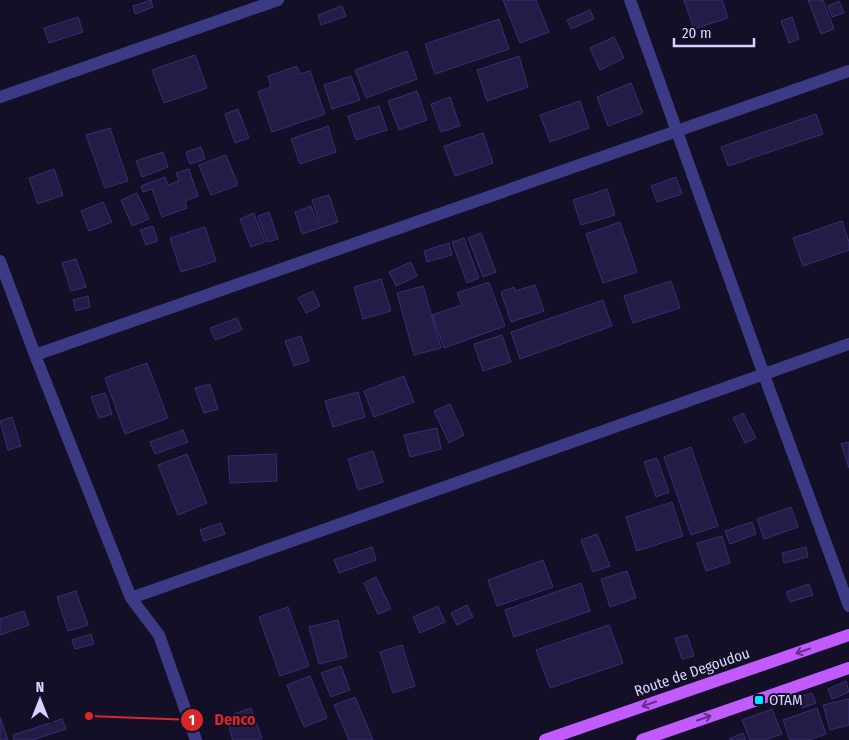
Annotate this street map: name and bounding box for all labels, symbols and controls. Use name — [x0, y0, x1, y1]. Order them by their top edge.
scale bar — [674, 15, 754, 47]
text: 20 m — [682, 24, 712, 42]
street label: Route de Degoudou — [632, 644, 752, 700]
one-way arrow — [796, 647, 811, 656]
north arrow — [15, 675, 65, 725]
text: N — [36, 679, 44, 696]
place label: OTAM — [769, 691, 803, 709]
marker: OTAM — [753, 694, 765, 706]
one-way arrow — [642, 700, 657, 709]
callout: Denco — [180, 704, 266, 735]
text: Denco — [214, 710, 256, 729]
text: 1 — [189, 711, 195, 729]
one-way arrow — [696, 713, 712, 722]

